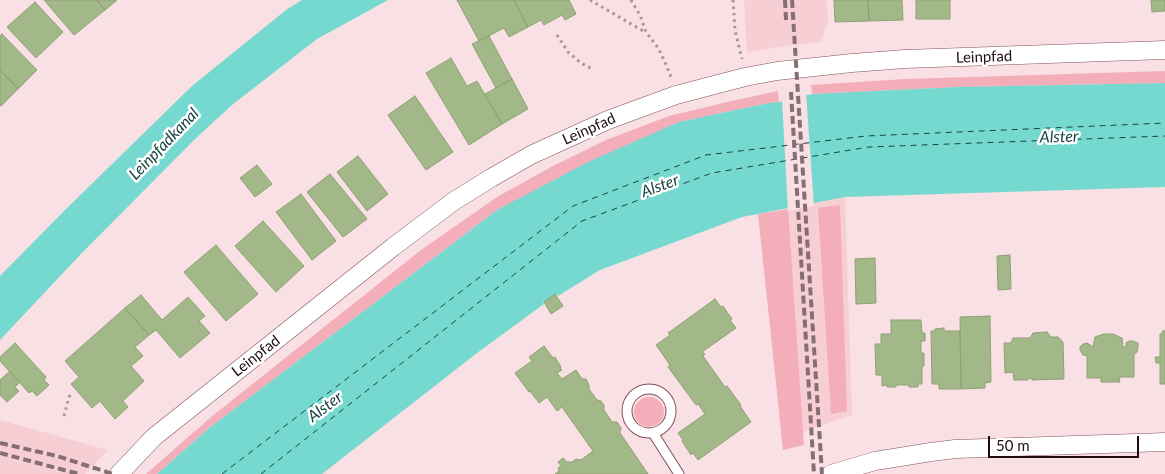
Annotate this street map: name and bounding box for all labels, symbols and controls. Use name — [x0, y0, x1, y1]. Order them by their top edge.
street label: Leinpfad — [956, 47, 1012, 67]
water label: Leinpfadkanal — [125, 104, 203, 184]
street label: Leinpfad — [560, 109, 618, 149]
water label: Alster — [1039, 127, 1079, 147]
water label: Alster — [639, 170, 681, 202]
street label: Leinpfad — [228, 332, 284, 380]
water label: Alster — [304, 388, 346, 426]
scale bar — [990, 426, 1141, 458]
text: 50 m — [996, 436, 1030, 454]

